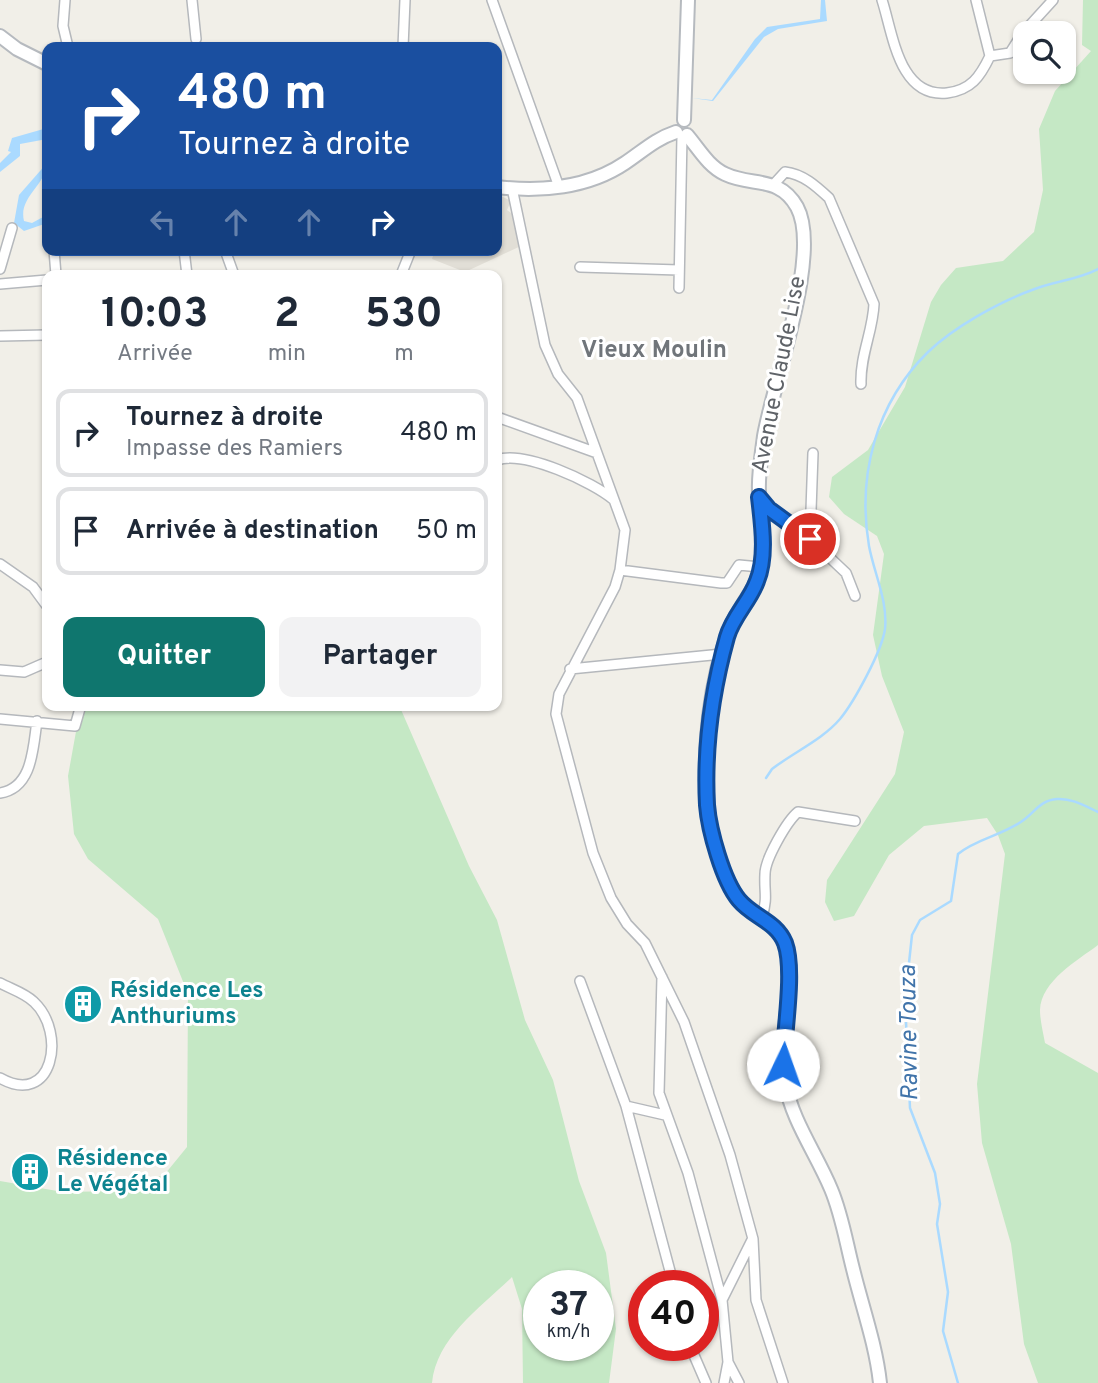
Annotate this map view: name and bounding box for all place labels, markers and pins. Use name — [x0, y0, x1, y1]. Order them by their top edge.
pin — [780, 509, 840, 569]
place label: Résidence Les Anthuriums — [110, 977, 264, 1032]
building icon: Résidence Les Anthuriums — [62, 983, 104, 1025]
place label: Résidence Le Végétal — [57, 1145, 168, 1200]
building icon: Résidence Le Végétal — [9, 1151, 51, 1193]

